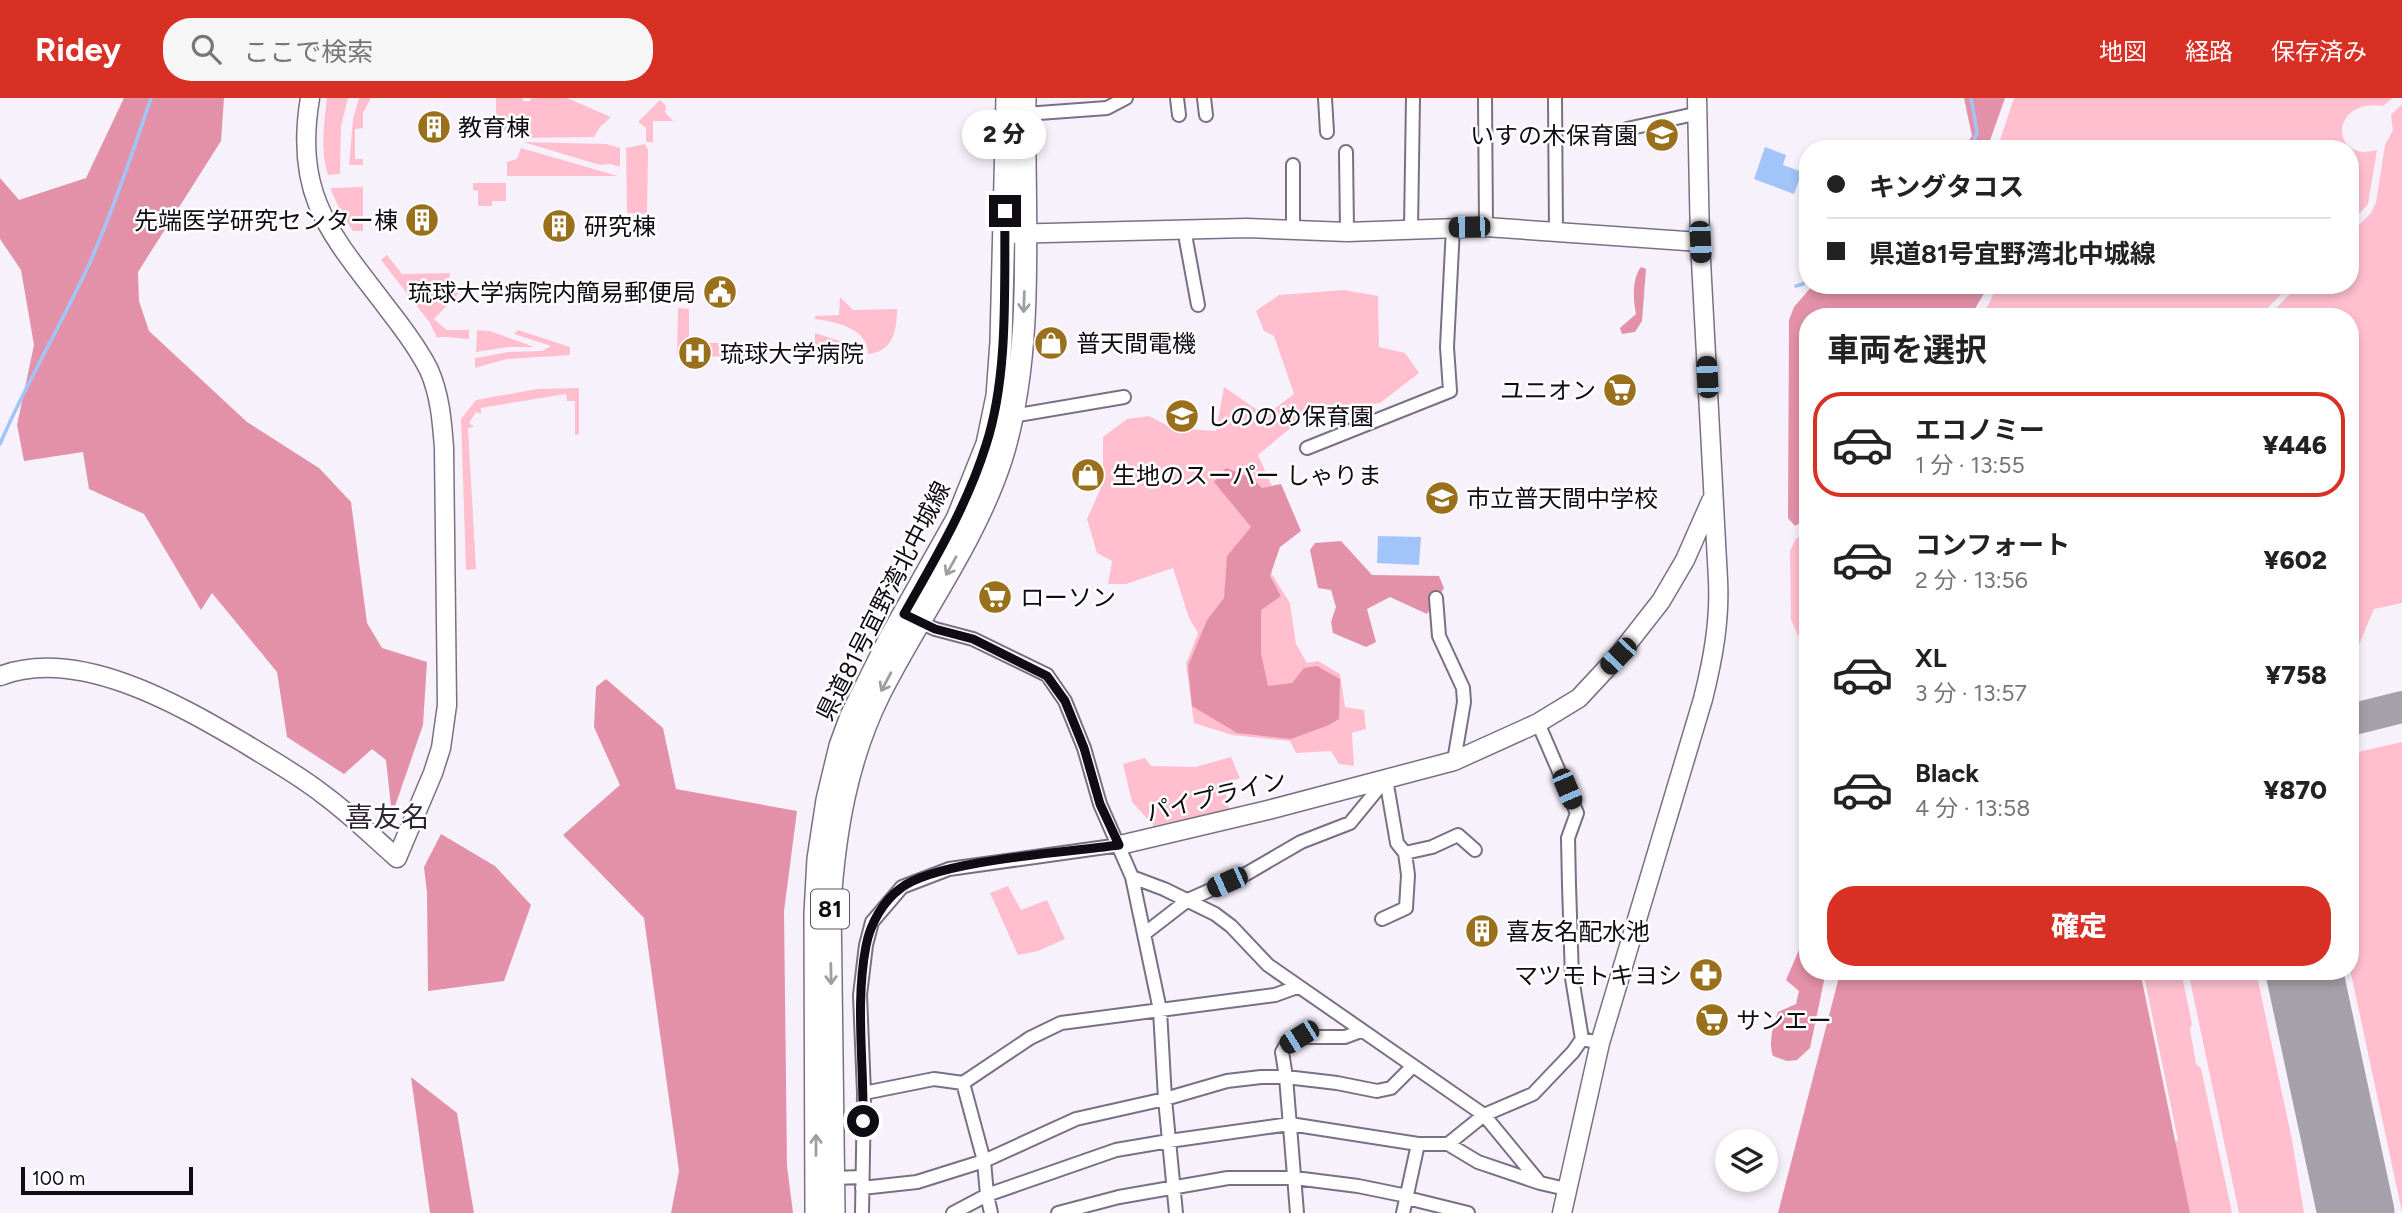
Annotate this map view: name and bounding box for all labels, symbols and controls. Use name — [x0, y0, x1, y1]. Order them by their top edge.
search box — [163, 18, 653, 81]
text: Ridey — [35, 30, 121, 69]
icon: search — [187, 30, 225, 68]
text: ここで検索 — [243, 36, 373, 68]
text: 地図 — [2099, 37, 2147, 66]
text: 経路 — [2185, 37, 2233, 66]
text: 保存済み — [2271, 37, 2367, 66]
building icon: 教育棟 — [415, 108, 453, 146]
callout: 2 分 — [963, 109, 1047, 158]
place label: 教育棟 — [458, 113, 530, 142]
school or university icon: いすの木保育園 — [1643, 116, 1681, 154]
text: 2 分 — [983, 120, 1025, 148]
place label: いすの木保育園 — [1470, 121, 1638, 150]
text: キングタコス — [1869, 171, 2024, 203]
route end — [989, 195, 1021, 227]
building icon: 先端医学研究センター棟 — [403, 201, 441, 239]
place label: 先端医学研究センター棟 — [134, 206, 398, 235]
building icon: 研究棟 — [540, 207, 578, 245]
place label: 研究棟 — [584, 212, 656, 241]
car — [1448, 216, 1491, 238]
car — [1689, 220, 1712, 264]
text: 県道81号宜野湾北中城線 — [1869, 238, 2156, 270]
public building icon: 琉球大学病院内簡易郵便局 — [701, 273, 739, 311]
place label: 琉球大学病院内簡易郵便局 — [408, 278, 696, 307]
one-way arrow — [1017, 291, 1030, 314]
shop icon: 普天間電機 — [1032, 324, 1070, 362]
place label: 普天間電機 — [1076, 329, 1196, 358]
text: 車両を選択 — [1827, 331, 1987, 369]
hospital icon: 琉球大学病院 — [676, 334, 714, 372]
place label: 琉球大学病院 — [720, 339, 864, 368]
car — [1696, 355, 1719, 399]
supermarket icon: ユニオン — [1601, 371, 1639, 409]
place label: ユニオン — [1500, 376, 1596, 405]
school or university icon: しののめ保育園 — [1163, 397, 1201, 435]
place label: しののめ保育園 — [1206, 402, 1374, 431]
icon: car — [1831, 413, 1894, 476]
text: エコノミー — [1915, 414, 2045, 446]
text: ¥446 — [2262, 429, 2327, 461]
text: 1 分 · 13:55 — [1915, 451, 2025, 479]
shop icon: 生地のスーパー しゃりま — [1069, 456, 1107, 494]
place label: 生地のスーパー しゃりま — [1112, 461, 1382, 490]
street label: 県道81号宜野湾北中城線 — [810, 477, 956, 725]
school or university icon: 市立普天間中学校 — [1423, 479, 1461, 517]
place label: 市立普天間中学校 — [1466, 484, 1658, 513]
icon: car — [1831, 528, 1894, 591]
text: コンフォート — [1915, 529, 2070, 561]
text: ¥602 — [2263, 544, 2327, 576]
one-way arrow — [944, 555, 958, 575]
text: 2 分 · 13:56 — [1915, 566, 2028, 594]
supermarket icon: ローソン — [976, 578, 1014, 616]
place label: ローソン — [1020, 583, 1116, 612]
car — [1596, 634, 1641, 678]
text: XL — [1915, 642, 1947, 674]
icon: car — [1831, 643, 1894, 706]
text: ¥758 — [2265, 659, 2327, 691]
one-way arrow — [879, 671, 892, 692]
text: 3 分 · 13:57 — [1915, 679, 2027, 707]
text: Black — [1915, 757, 1979, 789]
icon: car — [1831, 758, 1894, 821]
street label: パイプライン — [1143, 765, 1289, 827]
car — [1550, 766, 1585, 812]
text: ¥870 — [2263, 774, 2327, 806]
text: 4 分 · 13:58 — [1915, 794, 2030, 822]
district label: 喜友名 — [345, 800, 429, 834]
car — [1204, 864, 1251, 900]
button: 確定 — [1827, 886, 2331, 966]
road number: 81 — [811, 890, 849, 929]
building icon: 喜友名配水池 — [1463, 912, 1501, 950]
place label: 喜友名配水池 — [1506, 917, 1650, 946]
pharmacy icon: マツモトキヨシ — [1687, 956, 1725, 994]
place label: マツモトキヨシ — [1514, 961, 1682, 990]
one-way arrow — [824, 962, 838, 985]
supermarket icon: サンエー — [1693, 1001, 1731, 1039]
place label: サンエー — [1736, 1006, 1832, 1035]
car — [1276, 1017, 1323, 1057]
route start — [847, 1105, 879, 1137]
map controls — [1715, 1129, 1778, 1192]
button: layers — [1715, 1129, 1778, 1192]
one-way arrow — [809, 1134, 823, 1157]
scale bar — [21, 1164, 192, 1196]
text: 100 m — [32, 1167, 85, 1190]

